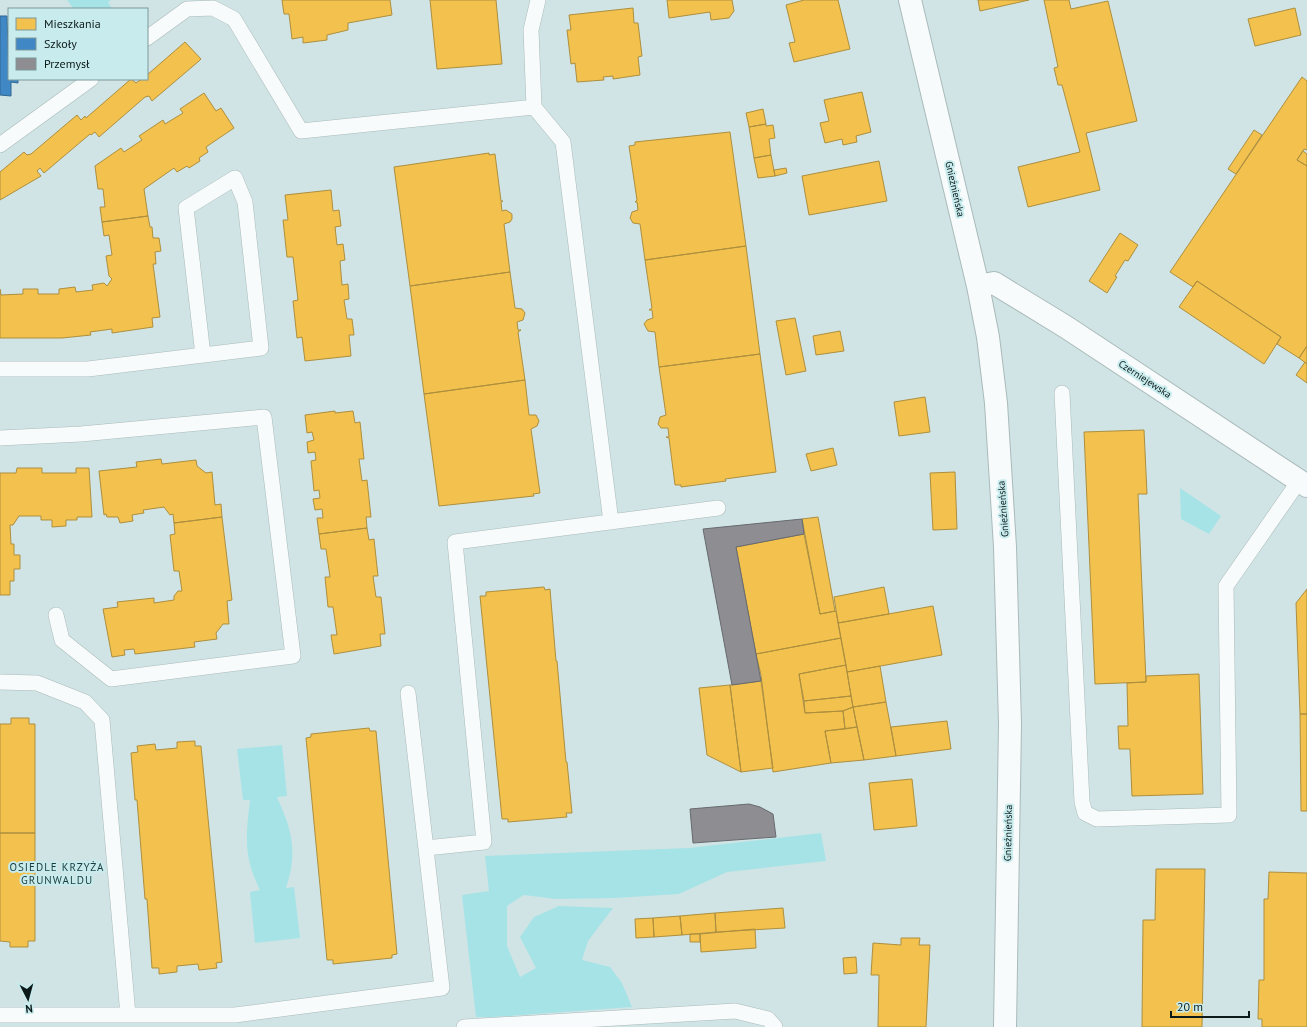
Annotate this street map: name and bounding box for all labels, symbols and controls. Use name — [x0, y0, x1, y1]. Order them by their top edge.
legend — [8, 8, 148, 80]
text: Mieszkania — [44, 16, 101, 31]
text: Szkoły — [44, 36, 77, 51]
text: Przemysł — [44, 56, 90, 71]
street label: Gnieźnieńska — [942, 160, 968, 218]
street label: Czerniejewska — [1116, 357, 1174, 401]
street label: Gnieźnieńska — [995, 480, 1011, 538]
street label: Gnieźnieńska — [1001, 805, 1015, 861]
district label: OSIEDLE KRZYŻA GRUNWALDU — [10, 860, 104, 887]
north arrow — [8, 979, 48, 1019]
scale bar — [1171, 993, 1249, 1019]
text: 20 m — [1177, 999, 1203, 1014]
text: N — [25, 1002, 33, 1016]

